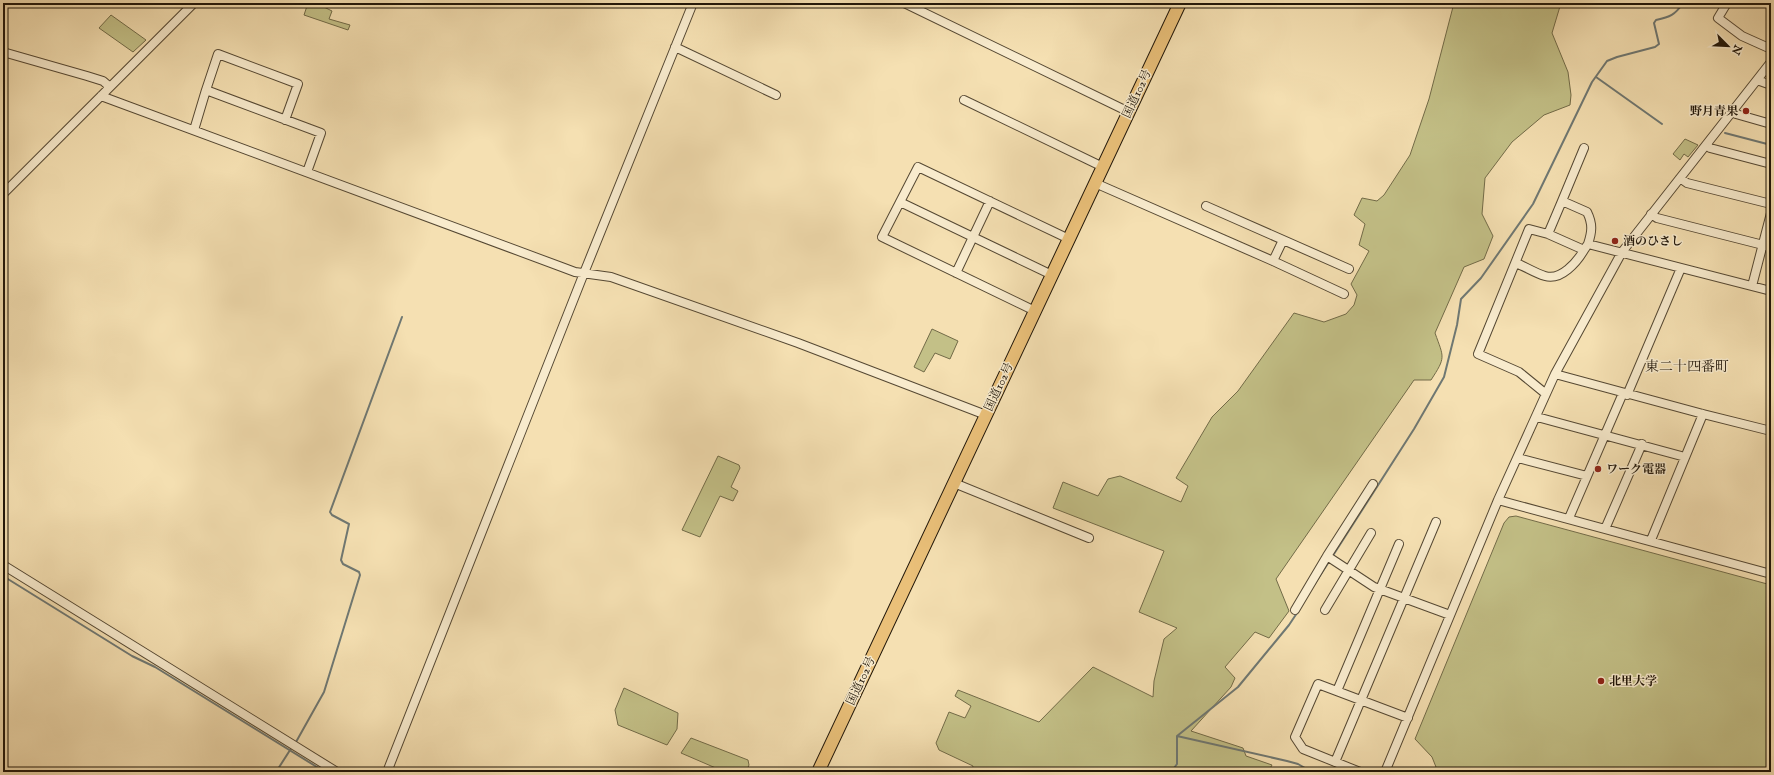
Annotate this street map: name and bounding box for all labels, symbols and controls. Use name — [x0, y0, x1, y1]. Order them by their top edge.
north arrow — [1708, 26, 1748, 66]
text: N — [1728, 42, 1745, 57]
street label: 国道102号 — [1119, 67, 1155, 121]
place label: 野月青果 — [1690, 104, 1739, 119]
marker: 野月青果 — [1741, 106, 1751, 116]
place label: 酒のひさし — [1623, 234, 1683, 249]
marker: 酒のひさし — [1610, 236, 1620, 246]
district label: 東二十四番町 — [1645, 358, 1729, 376]
street label: 国道102号 — [981, 360, 1017, 414]
place label: ワーク電器 — [1606, 462, 1666, 477]
marker: ワーク電器 — [1593, 464, 1603, 474]
street label: 国道102号 — [843, 654, 879, 708]
place label: 北里大学 — [1609, 674, 1657, 689]
marker: 北里大学 — [1596, 676, 1606, 686]

